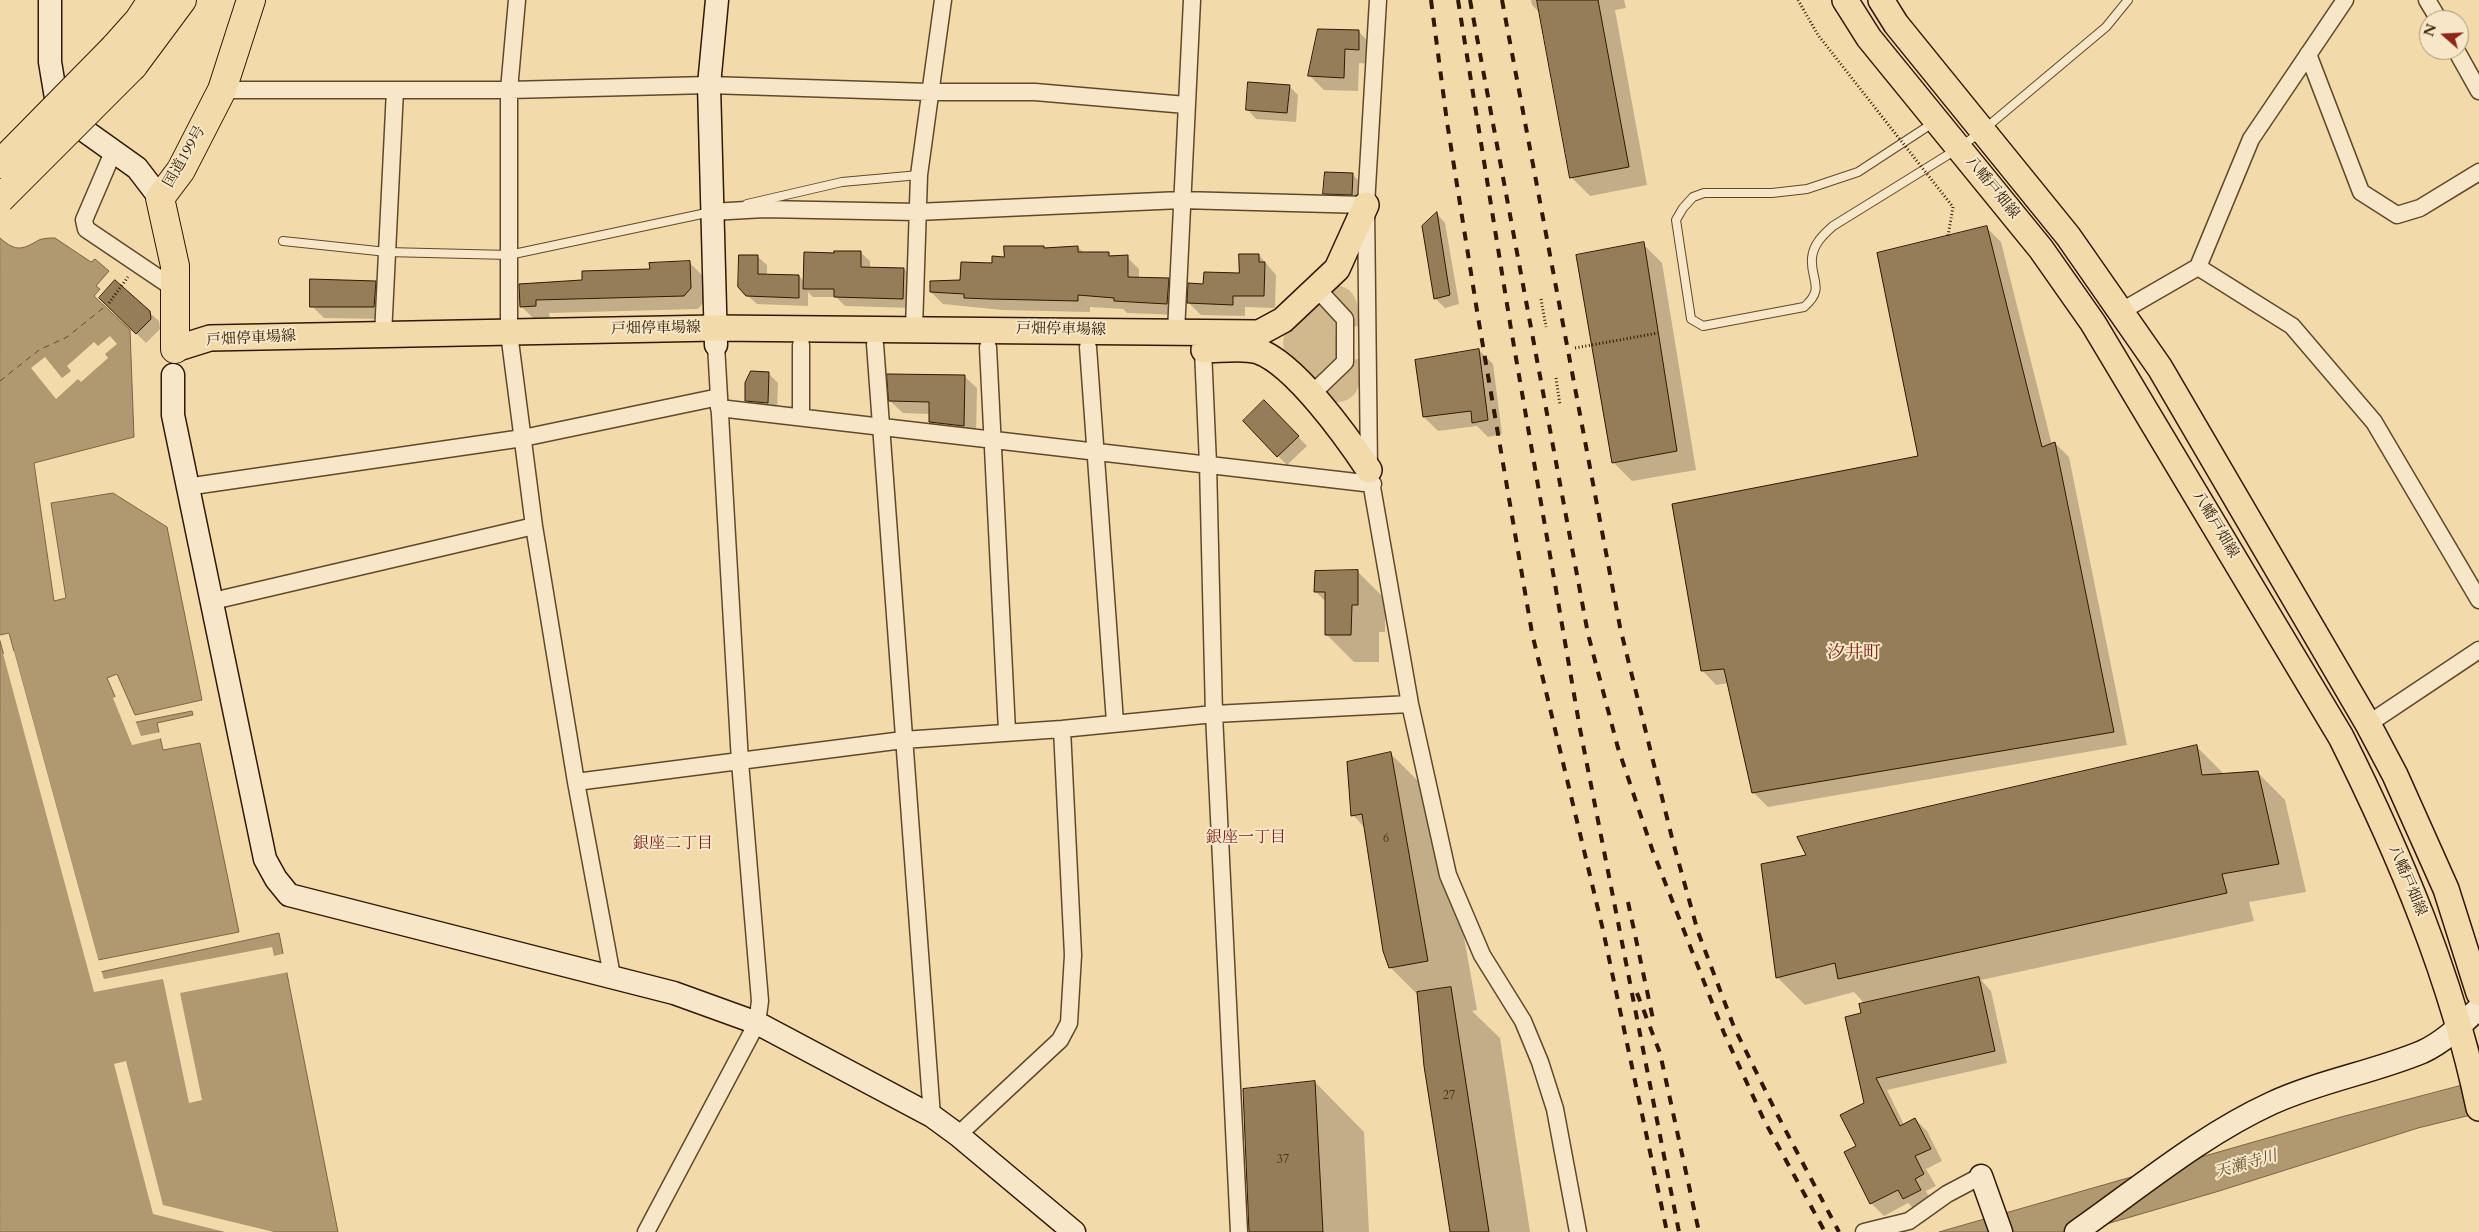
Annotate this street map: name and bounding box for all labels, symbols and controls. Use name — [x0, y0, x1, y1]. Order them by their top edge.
north arrow — [2419, 10, 2469, 60]
text: N — [2419, 21, 2441, 39]
street label: 国道199号 — [160, 123, 210, 191]
street label: 八幡戸畑線 — [1961, 153, 2023, 223]
street label: 戸畑停車場線 — [611, 319, 701, 339]
street label: 戸畑停車場線 — [1016, 320, 1106, 340]
street label: 戸畑停車場線 — [206, 328, 296, 350]
street label: 八幡戸畑線 — [2188, 488, 2242, 562]
district label: 汐井町 — [1827, 643, 1881, 665]
district label: 銀座一丁目 — [1206, 828, 1286, 848]
house number: 6 — [1383, 832, 1389, 846]
district label: 銀座二丁目 — [633, 834, 713, 854]
street label: 八幡戸畑線 — [2384, 843, 2430, 919]
house number: 27 — [1443, 1089, 1455, 1103]
water label: 天瀬寺川 — [2213, 1147, 2279, 1183]
house number: 37 — [1277, 1153, 1289, 1167]

